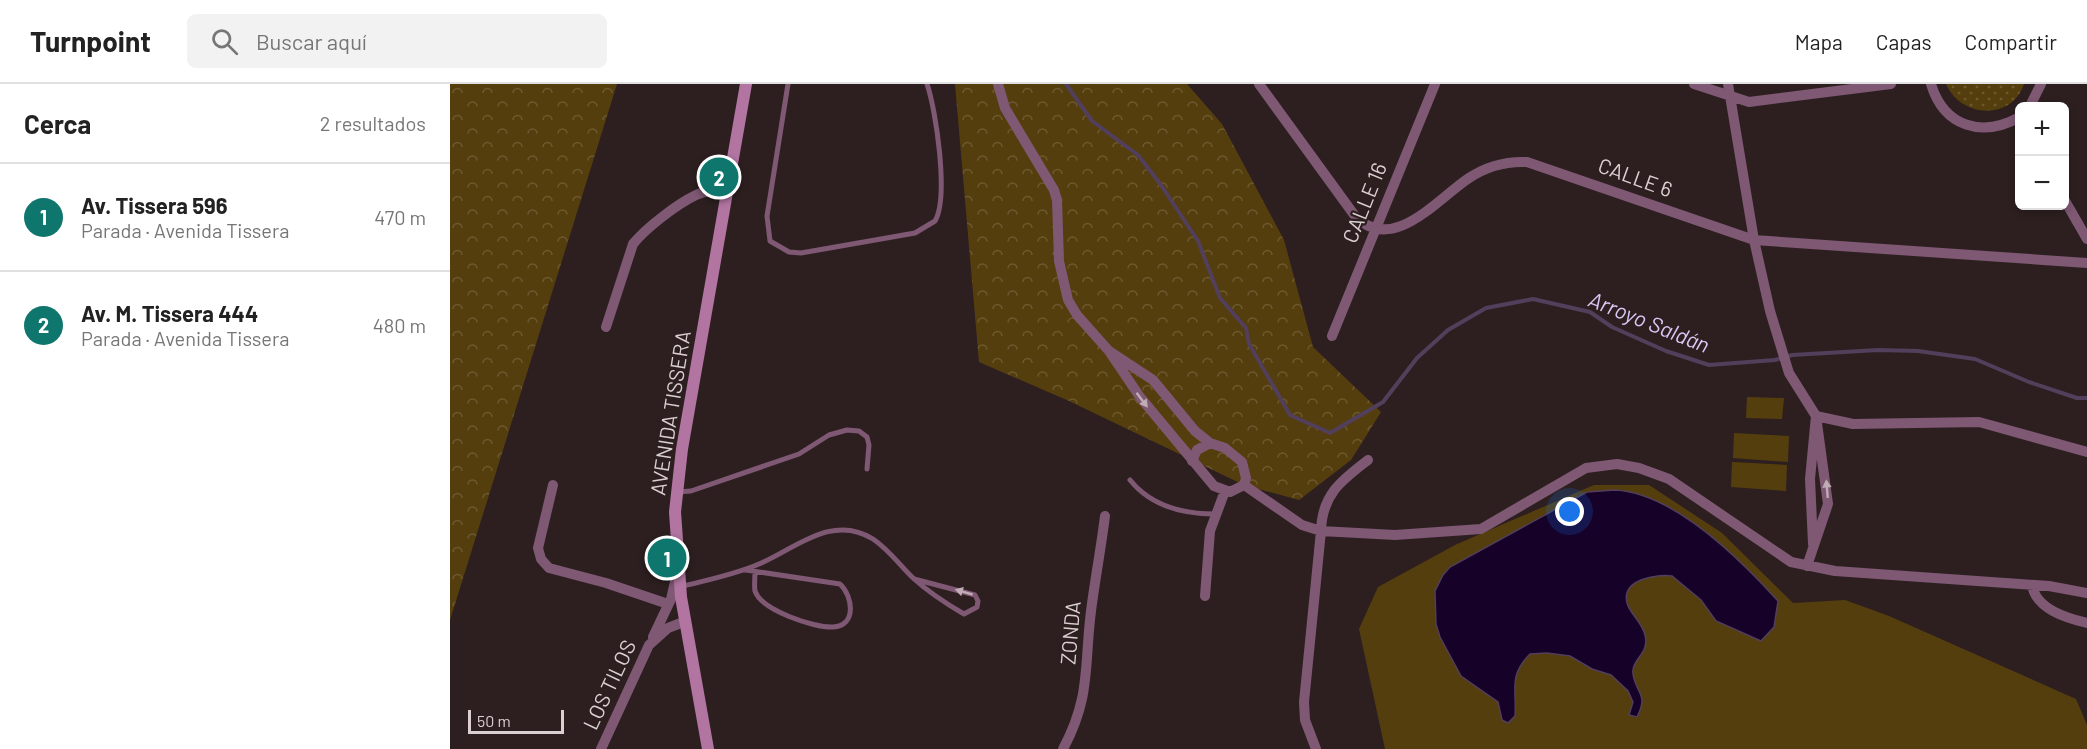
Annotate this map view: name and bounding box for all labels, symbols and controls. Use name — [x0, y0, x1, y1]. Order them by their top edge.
search box — [187, 14, 607, 68]
text: Turnpoint — [30, 24, 151, 58]
icon: search — [208, 25, 241, 58]
text: Buscar aquí — [256, 28, 367, 54]
text: Mapa — [1795, 29, 1843, 54]
text: Capas — [1876, 29, 1932, 54]
text: Compartir — [1965, 29, 2057, 54]
map controls — [2015, 102, 2069, 210]
button: + — [2015, 102, 2069, 156]
text: Cerca — [24, 108, 91, 139]
text: 2 resultados — [320, 111, 426, 135]
street label: CALLE 6 — [1595, 152, 1676, 202]
pin: 2 — [700, 154, 738, 200]
button: − — [2015, 156, 2069, 210]
street label: CALLE 16 — [1336, 159, 1391, 246]
text: Av. Tissera 596 — [81, 192, 228, 218]
text: 1 — [40, 205, 47, 229]
text: 470 m — [374, 205, 426, 229]
text: Parada · Avenida Tissera — [81, 218, 289, 242]
water label: Arroyo Saldán — [1585, 285, 1714, 357]
text: Av. M. Tissera 444 — [81, 300, 258, 326]
text: 2 — [38, 313, 49, 337]
text: 480 m — [373, 313, 426, 337]
text: Parada · Avenida Tissera — [81, 326, 289, 350]
street label: AVENIDA TISSERA — [644, 328, 695, 497]
one-way arrow — [1136, 391, 1148, 407]
one-way arrow — [1822, 479, 1832, 498]
your location — [1555, 497, 1584, 526]
pin: 1 — [648, 536, 686, 580]
one-way arrow — [955, 587, 973, 596]
street label: ZONDA — [1054, 600, 1085, 666]
street label: LOS TILOS — [577, 636, 640, 733]
scale bar — [468, 707, 564, 734]
text: 50 m — [477, 711, 511, 730]

